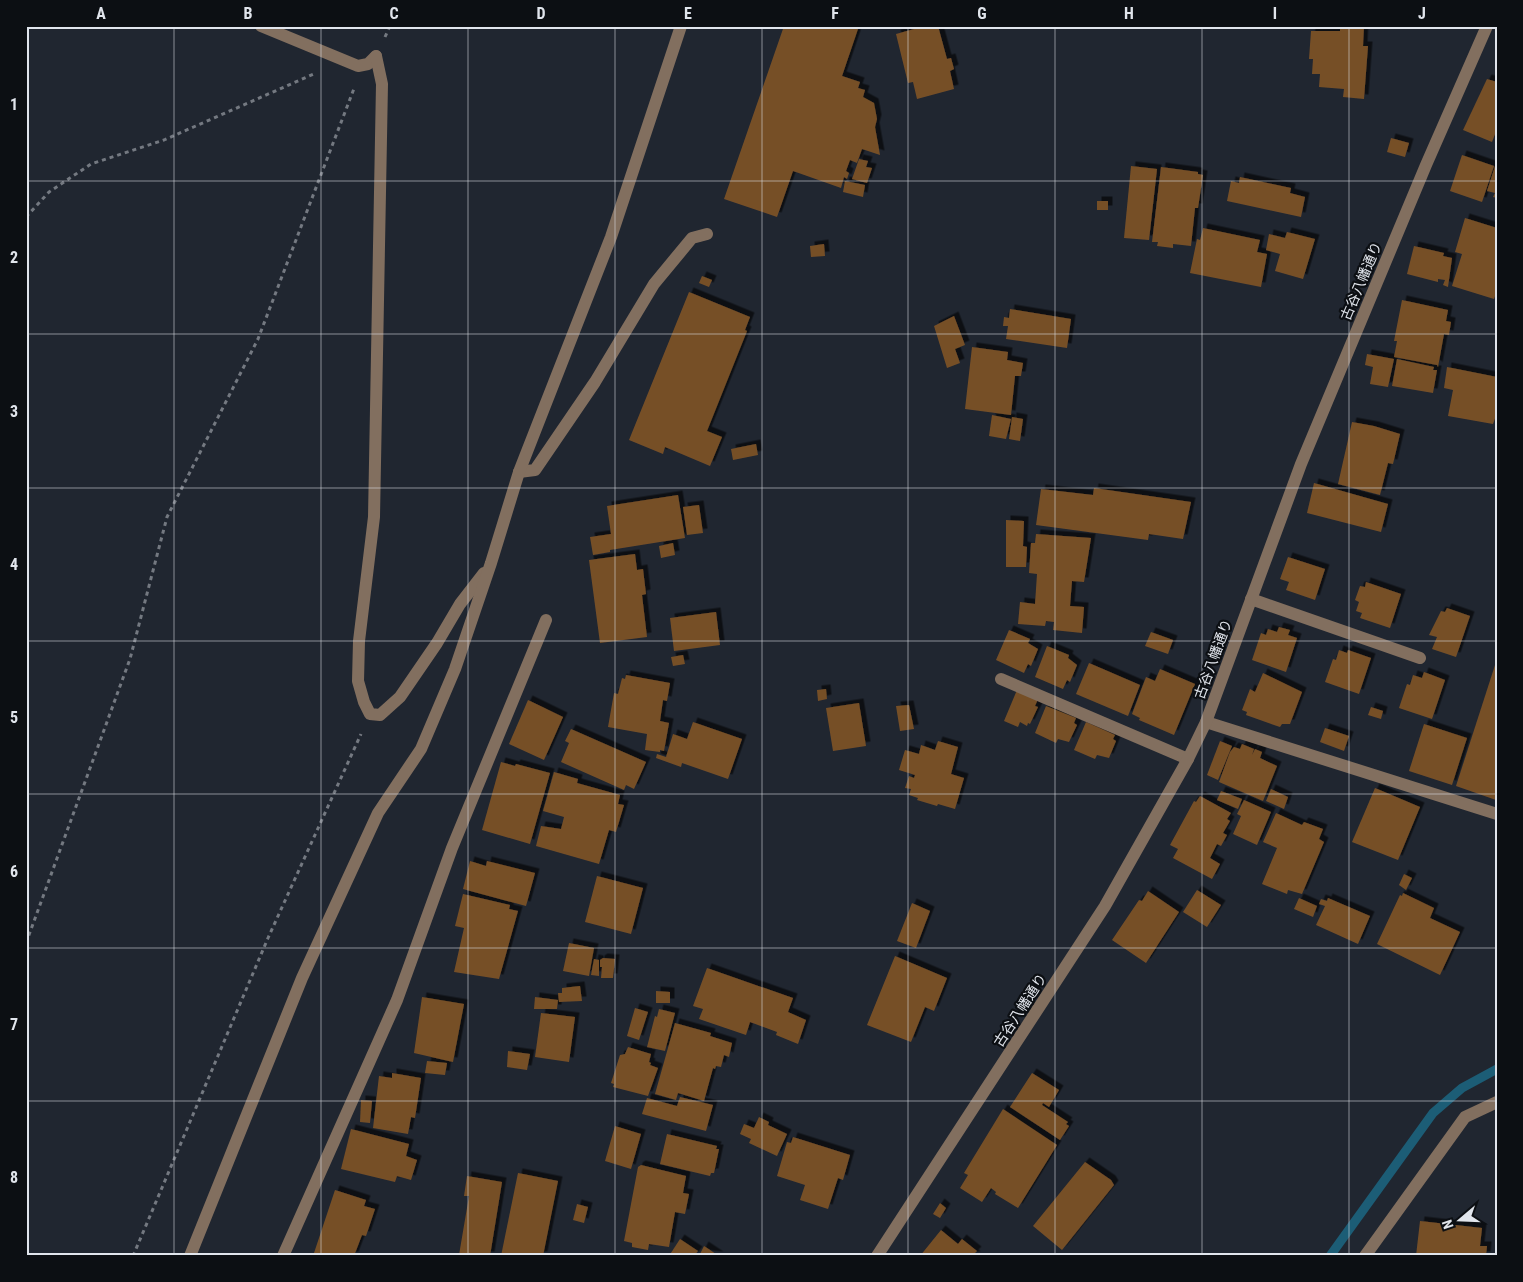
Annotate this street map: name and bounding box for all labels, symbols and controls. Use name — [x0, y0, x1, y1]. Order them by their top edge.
text: A — [96, 4, 106, 23]
text: B — [244, 4, 253, 23]
text: C — [389, 4, 399, 23]
text: D — [536, 4, 546, 23]
text: E — [684, 4, 692, 23]
text: F — [831, 4, 839, 23]
text: G — [977, 4, 987, 23]
text: H — [1124, 4, 1134, 23]
text: I — [1273, 4, 1277, 23]
text: J — [1418, 4, 1426, 23]
text: 1 — [10, 95, 18, 114]
street label: 古谷八幡通り — [1337, 239, 1385, 323]
text: 2 — [10, 248, 18, 267]
text: 3 — [10, 402, 18, 421]
text: 4 — [10, 555, 18, 574]
street label: 古谷八幡通り — [1191, 617, 1235, 701]
text: 5 — [10, 708, 18, 727]
text: 6 — [10, 862, 18, 881]
street label: 古谷八幡通り — [990, 970, 1050, 1050]
text: 7 — [10, 1015, 18, 1034]
text: 8 — [10, 1168, 18, 1187]
north arrow — [1436, 1194, 1486, 1244]
text: N — [1439, 1218, 1457, 1231]

